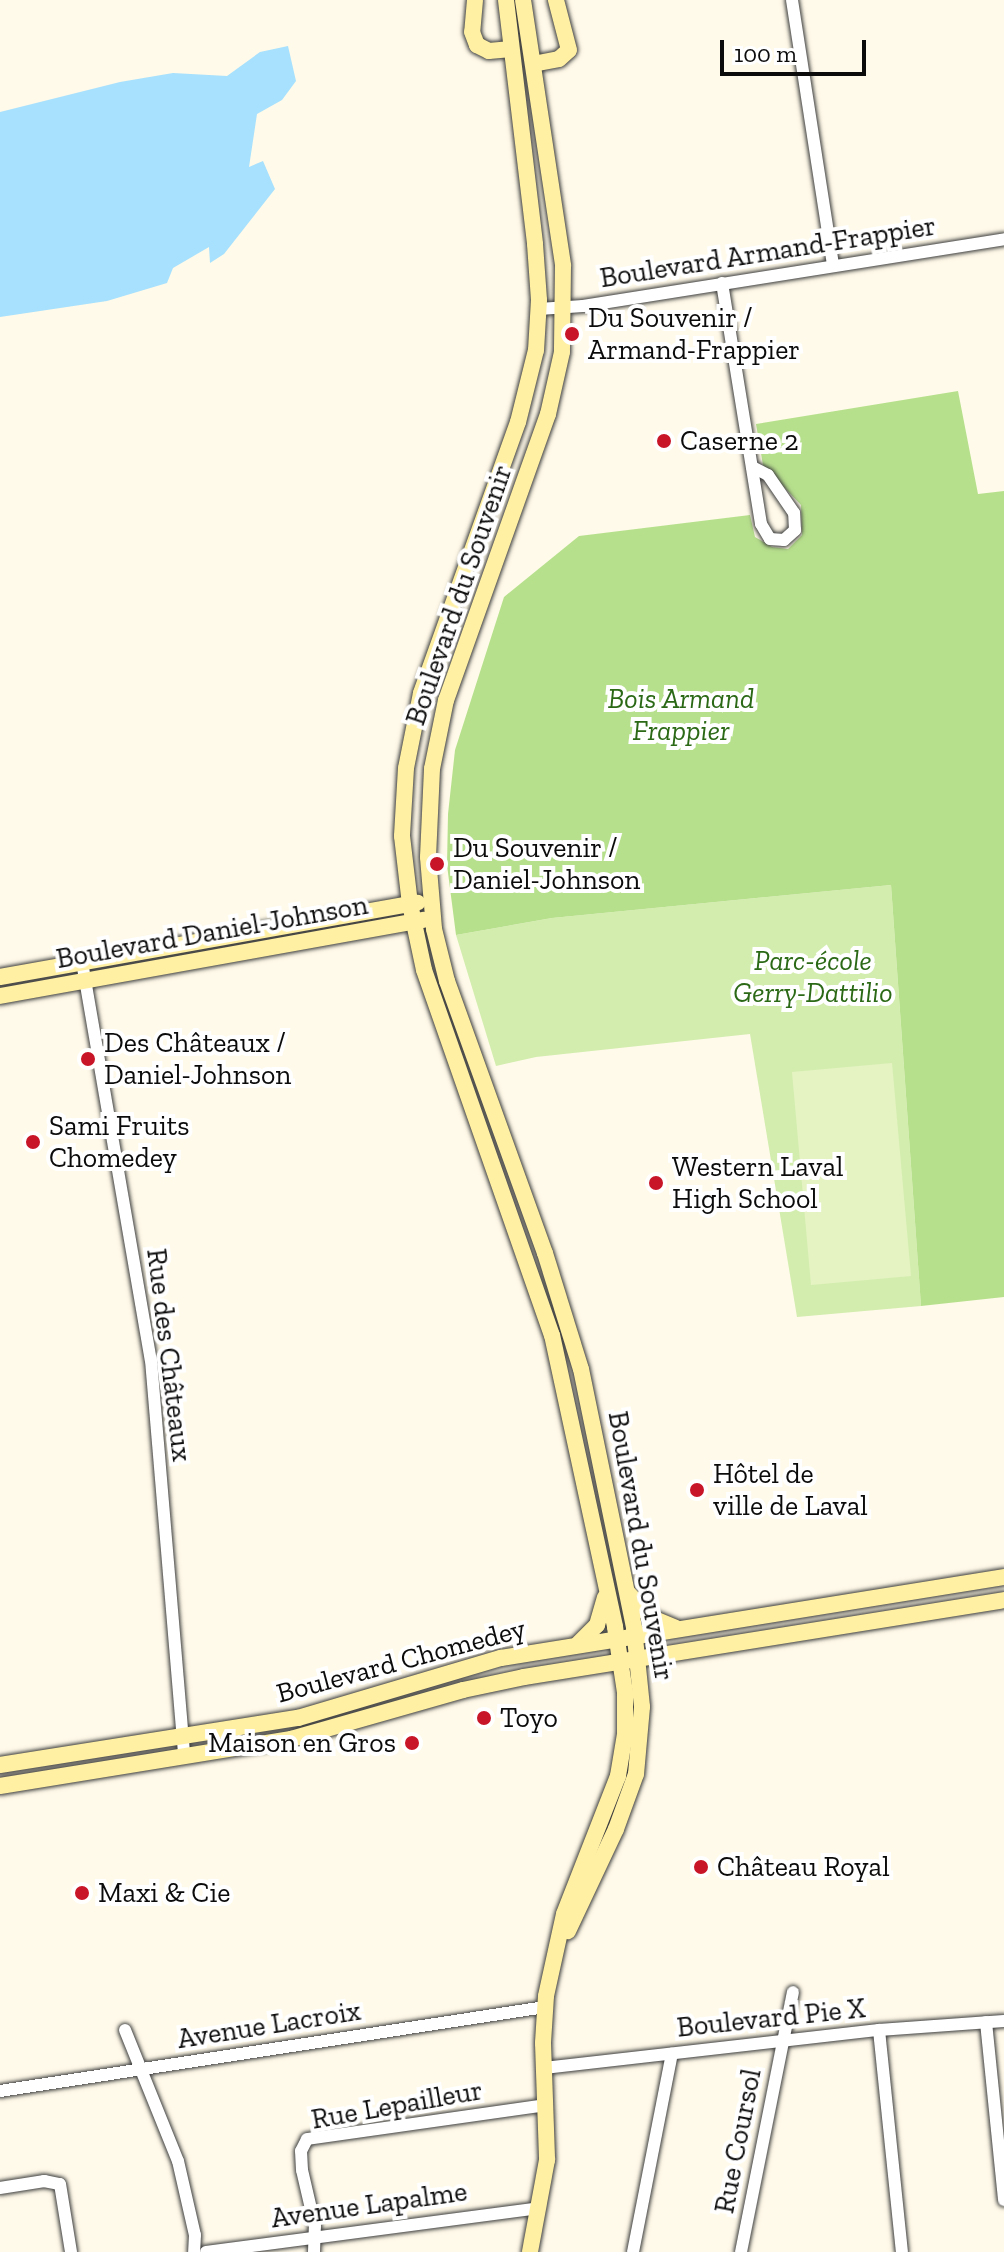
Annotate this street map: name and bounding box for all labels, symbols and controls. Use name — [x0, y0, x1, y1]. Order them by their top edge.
scale bar — [724, 24, 870, 74]
text: 100 m — [734, 39, 797, 68]
street label: Boulevard Armand-Frappier — [597, 209, 939, 295]
place label: Du Souvenir / Armand-Frappier — [588, 301, 800, 367]
marker: Du Souvenir / Armand-Frappier — [563, 325, 581, 343]
place label: Caserne 2 — [680, 424, 799, 458]
marker: Caserne 2 — [655, 432, 673, 450]
street label: Boulevard du Souvenir — [399, 460, 519, 730]
park label: Bois Armand Frappier — [607, 682, 755, 748]
place label: Du Souvenir / Daniel-Johnson — [453, 831, 640, 897]
marker: Du Souvenir / Daniel-Johnson — [428, 855, 446, 873]
street label: Boulevard Daniel-Johnson — [54, 888, 370, 976]
park label: Parc-école Gerry-Dattilio — [733, 944, 893, 1010]
place label: Des Châteaux / Daniel-Johnson — [104, 1026, 291, 1092]
marker: Des Châteaux / Daniel-Johnson — [79, 1050, 97, 1068]
place label: Sami Fruits Chomedey — [49, 1109, 189, 1175]
marker: Sami Fruits Chomedey — [24, 1133, 42, 1151]
place label: Western Laval High School — [672, 1150, 843, 1216]
marker: Western Laval High School — [647, 1174, 665, 1192]
street label: Rue des Châteaux — [139, 1247, 199, 1463]
street label: Boulevard du Souvenir — [601, 1409, 681, 1683]
place label: Hôtel de ville de Laval — [713, 1457, 868, 1523]
marker: Hôtel de ville de Laval — [688, 1481, 706, 1499]
street label: Boulevard Chomedey — [273, 1612, 529, 1710]
place label: Toyo — [500, 1701, 558, 1735]
marker: Toyo — [475, 1709, 493, 1727]
place label: Maison en Gros — [208, 1726, 396, 1760]
marker: Maison en Gros — [403, 1734, 421, 1752]
place label: Château Royal — [717, 1850, 890, 1884]
marker: Château Royal — [692, 1858, 710, 1876]
place label: Maxi & Cie — [98, 1876, 230, 1910]
marker: Maxi & Cie — [73, 1884, 91, 1902]
street label: Boulevard Pie X — [675, 1991, 867, 2045]
street label: Avenue Lacroix — [175, 1994, 363, 2056]
street label: Rue Coursol — [708, 2066, 768, 2216]
street label: Rue Lepailleur — [309, 2073, 485, 2137]
street label: Avenue Lapalme — [269, 2175, 469, 2235]

